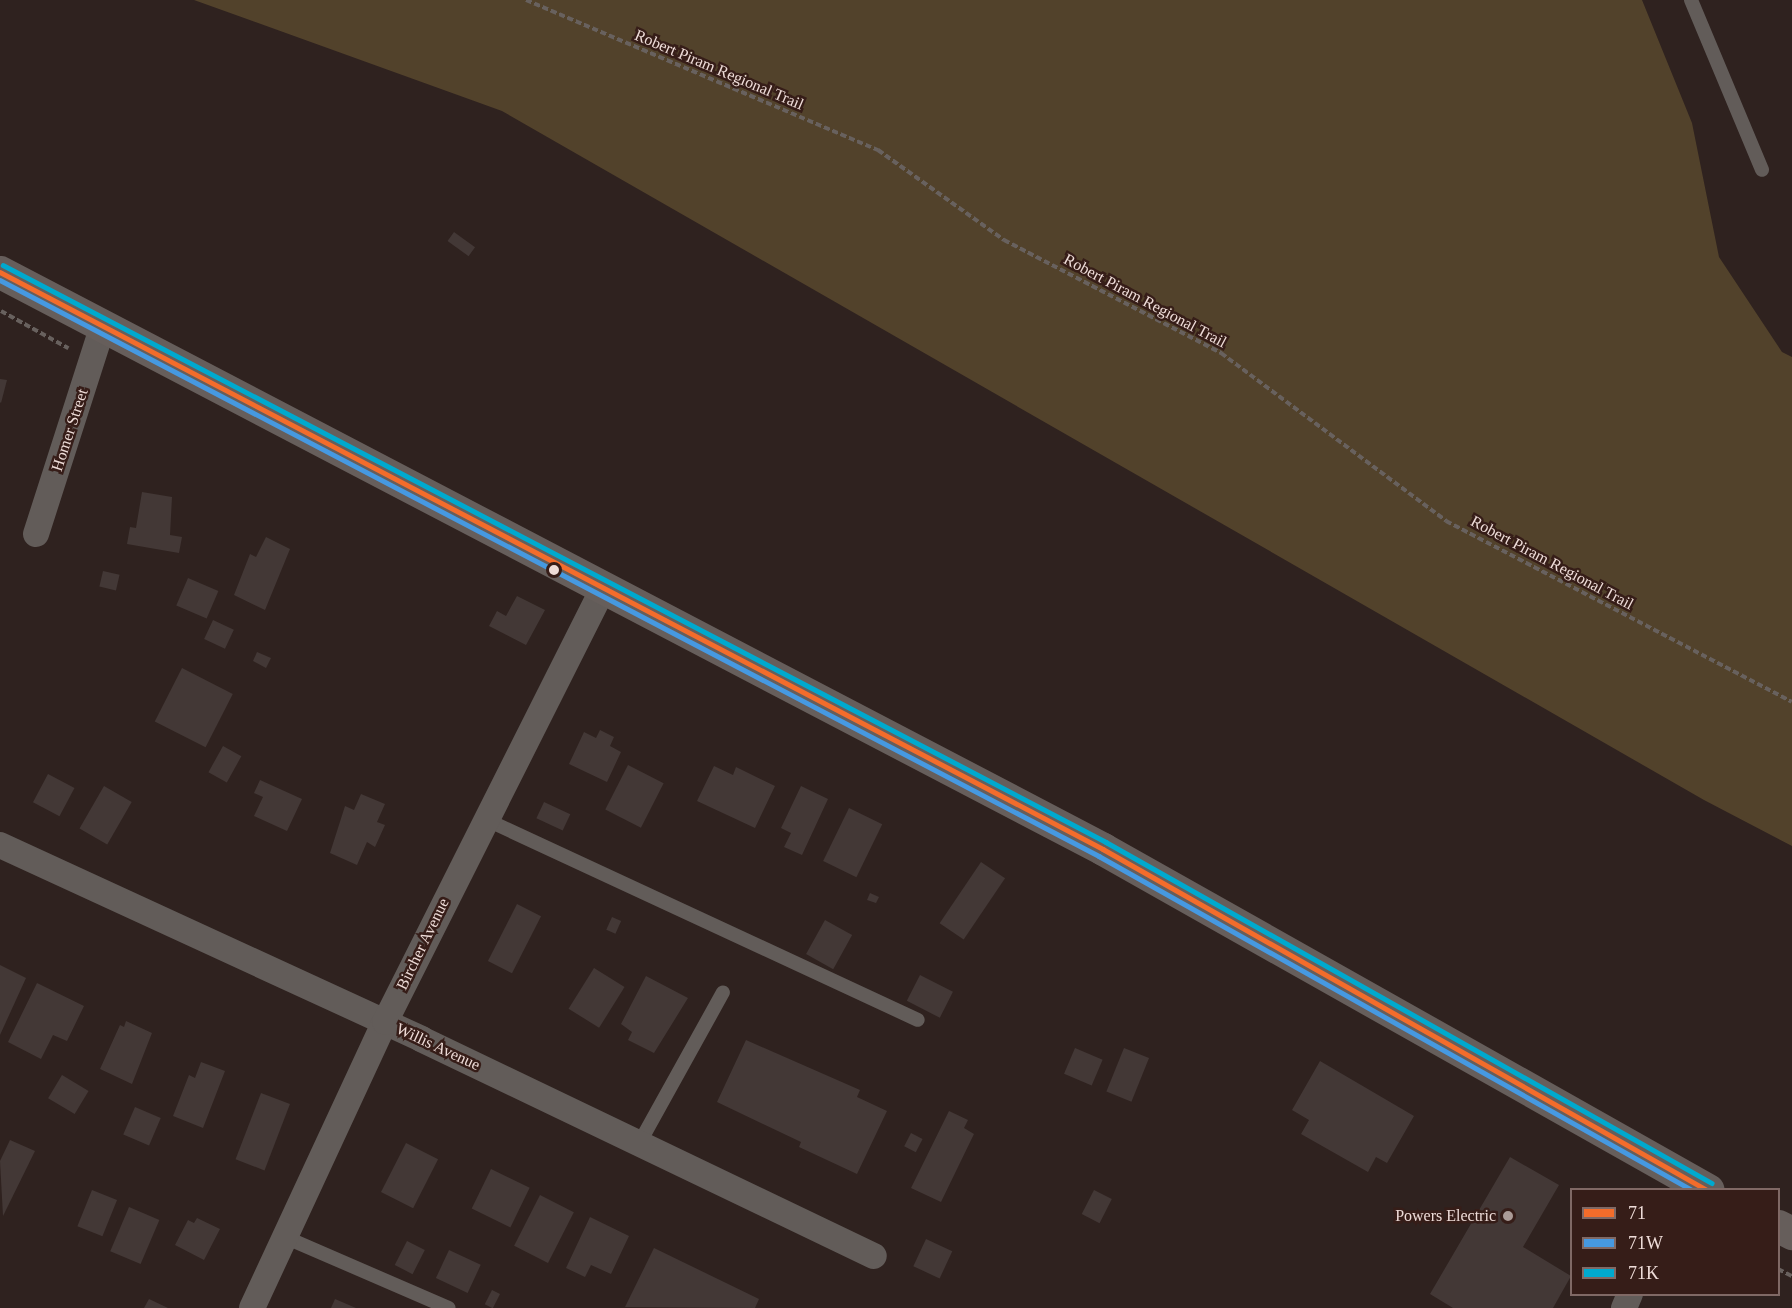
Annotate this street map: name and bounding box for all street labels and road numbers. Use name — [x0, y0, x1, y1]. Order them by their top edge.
street label: Robert Piram Regional Trail — [631, 26, 807, 114]
street label: Robert Piram Regional Trail — [1060, 250, 1230, 352]
street label: Homer Street — [48, 386, 92, 474]
street label: Robert Piram Regional Trail — [1467, 512, 1637, 614]
street label: Bircher Avenue — [392, 895, 454, 993]
street label: Willis Avenue — [393, 1019, 483, 1075]

